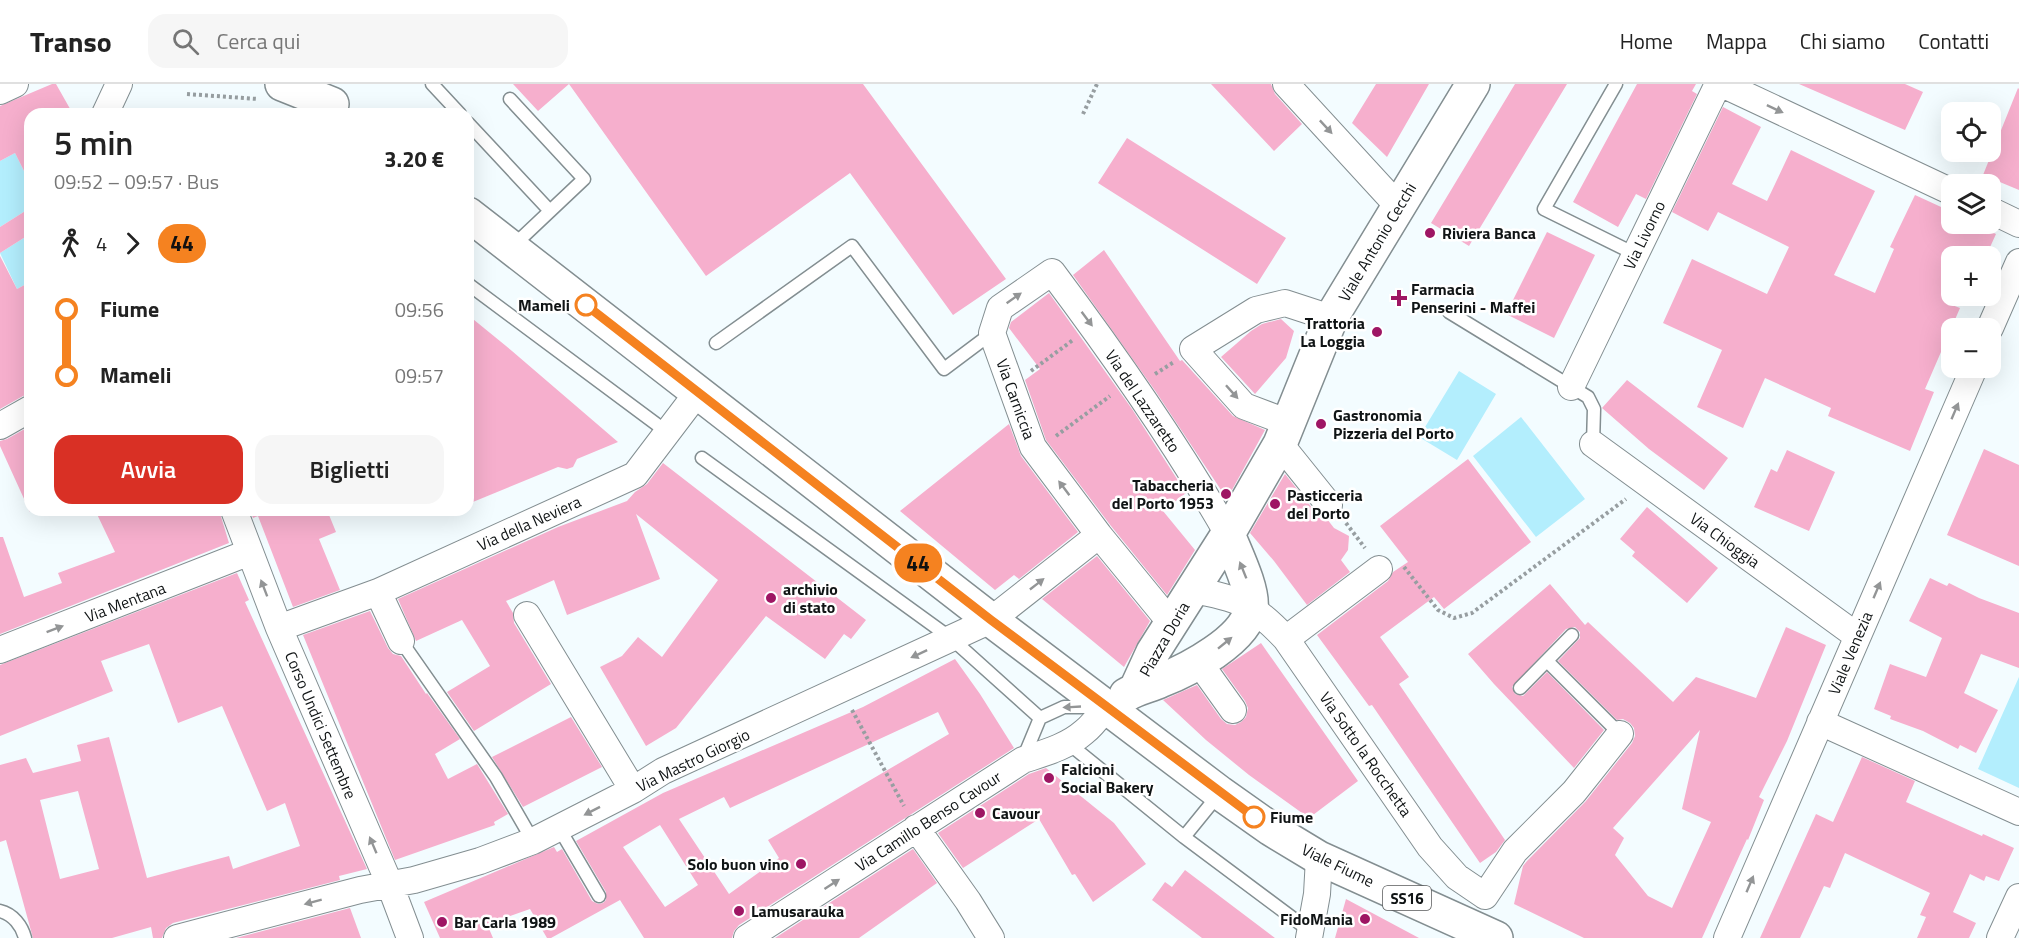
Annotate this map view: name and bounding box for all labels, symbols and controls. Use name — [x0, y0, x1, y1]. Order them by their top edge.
search box — [148, 14, 568, 68]
text: Transo — [30, 20, 112, 63]
text: Cerca qui — [217, 24, 300, 58]
icon: search — [169, 25, 202, 58]
text: Home — [1620, 25, 1673, 57]
text: Mappa — [1706, 25, 1767, 57]
text: Chi siamo — [1800, 25, 1885, 57]
text: Contatti — [1918, 25, 1989, 57]
map controls — [1941, 102, 2001, 378]
button: locate — [1941, 102, 2001, 162]
one-way arrow — [1766, 104, 1783, 113]
text: 5 min — [54, 118, 133, 168]
one-way arrow — [1319, 119, 1332, 134]
text: 3.20 € — [384, 142, 444, 176]
text: 09:52 – 09:57 · Bus — [54, 166, 219, 197]
button: layers — [1941, 174, 2001, 234]
street label: Viale Antonio Cecchi — [1332, 178, 1422, 306]
street label: Via Livorno — [1617, 196, 1671, 274]
place label: Riviera Banca — [1442, 221, 1536, 245]
marker: Riviera Banca — [1423, 226, 1437, 240]
icon: walk — [54, 227, 87, 260]
icon: forward — [116, 227, 149, 260]
text: 44 — [170, 227, 194, 259]
text: 4 — [96, 228, 107, 259]
button: + — [1941, 246, 2001, 306]
place label: Farmacia Penserini - Maffei — [1411, 277, 1535, 319]
marker: Farmacia Penserini - Maffei — [1392, 291, 1406, 305]
text: Fiume — [100, 292, 159, 326]
one-way arrow — [1006, 292, 1022, 304]
place label: Mameli — [518, 293, 570, 317]
text: 09:56 — [395, 294, 444, 325]
marker: Mameli — [575, 294, 597, 316]
one-way arrow — [1081, 310, 1093, 326]
place label: Trattoria La Loggia — [1300, 311, 1365, 353]
button: − — [1941, 318, 2001, 378]
marker: Trattoria La Loggia — [1370, 325, 1384, 339]
street label: Via del Lazzaretto — [1100, 345, 1186, 457]
street label: Via Carniccia — [990, 355, 1042, 443]
text: Mameli — [100, 358, 171, 392]
text: 09:57 — [395, 360, 444, 391]
one-way arrow — [1225, 385, 1239, 400]
one-way arrow — [1950, 401, 1960, 419]
place label: Gastronomia Pizzeria del Porto — [1333, 403, 1454, 445]
marker: Gastronomia Pizzeria del Porto — [1314, 417, 1328, 431]
button: Avvia — [54, 435, 243, 504]
button: Biglietti — [255, 435, 444, 504]
place label: Tabaccheria del Porto 1953 — [1112, 473, 1214, 515]
one-way arrow — [1058, 481, 1070, 496]
place label: Pasticceria del Porto — [1287, 483, 1363, 525]
marker: Tabaccheria del Porto 1953 — [1219, 487, 1233, 501]
street label: Via della Neviera — [473, 489, 585, 557]
marker: Pasticceria del Porto — [1268, 497, 1282, 511]
street label: Via Chioggia — [1685, 506, 1765, 574]
line badge: 44 — [891, 544, 945, 582]
text: 44 — [906, 547, 930, 579]
one-way arrow — [1238, 561, 1247, 579]
street label: Via Mentana — [81, 576, 169, 628]
place label: archivio di stato — [783, 577, 838, 619]
one-way arrow — [1029, 577, 1045, 590]
one-way arrow — [259, 579, 268, 597]
one-way arrow — [1873, 581, 1882, 598]
marker: archivio di stato — [764, 591, 778, 605]
street label: Piazza Doria — [1133, 597, 1195, 681]
street label: Viale Venezia — [1822, 608, 1878, 698]
one-way arrow — [46, 624, 64, 634]
one-way arrow — [1217, 637, 1233, 650]
street label: Corso Undici Settembre — [279, 648, 363, 802]
one-way arrow — [910, 649, 928, 659]
street label: Via Sotto la Rocchetta — [1314, 687, 1418, 821]
one-way arrow — [1063, 703, 1082, 712]
street label: Via Mastro Giorgio — [632, 722, 754, 798]
place label: Falcioni Social Bakery — [1061, 757, 1154, 799]
street label: Via Camillo Benso Cavour — [850, 764, 1006, 877]
marker: Falcioni Social Bakery — [1042, 771, 1056, 785]
place label: Cavour — [992, 801, 1040, 825]
place label: Fiume — [1270, 805, 1313, 829]
one-way arrow — [584, 806, 601, 815]
marker: Cavour — [973, 806, 987, 820]
marker: Fiume — [1243, 806, 1265, 828]
one-way arrow — [368, 835, 378, 853]
street label: Viale Fiume — [1298, 837, 1378, 893]
place label: Solo buon vino — [688, 852, 789, 876]
marker: Solo buon vino — [794, 857, 808, 871]
one-way arrow — [1745, 875, 1755, 893]
one-way arrow — [824, 878, 840, 889]
road number: SS16 — [1383, 886, 1431, 910]
one-way arrow — [303, 898, 322, 908]
place label: Lamusarauka — [751, 899, 844, 923]
marker: Lamusarauka — [732, 904, 746, 918]
place label: FidoMania — [1280, 907, 1353, 931]
place label: Bar Carla 1989 — [454, 910, 556, 934]
marker: FidoMania — [1358, 912, 1372, 926]
marker: Bar Carla 1989 — [435, 915, 449, 929]

